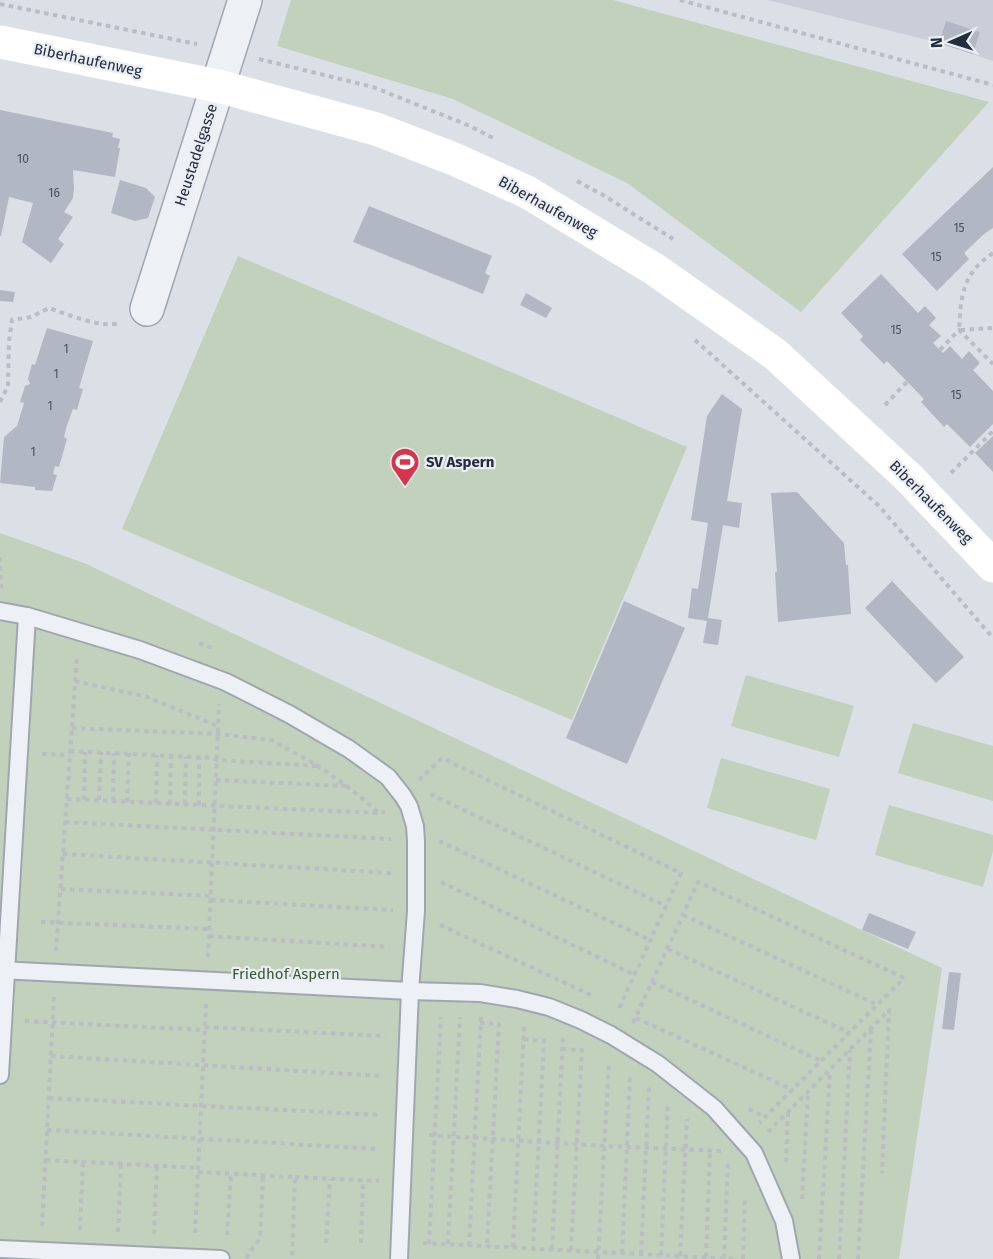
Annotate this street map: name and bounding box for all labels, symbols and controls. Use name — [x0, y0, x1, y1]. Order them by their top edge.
north arrow — [921, 12, 981, 72]
text: N — [927, 37, 946, 49]
street label: Biberhaufenweg — [32, 40, 144, 80]
street label: Heustadelgasse — [171, 101, 221, 209]
house number: 10 — [17, 152, 29, 166]
street label: Biberhaufenweg — [495, 172, 601, 242]
house number: 16 — [48, 186, 60, 200]
house number: 15 — [953, 221, 965, 235]
house number: 15 — [930, 250, 942, 264]
house number: 15 — [890, 323, 902, 337]
house number: 1 — [63, 342, 69, 356]
house number: 1 — [53, 367, 59, 381]
house number: 15 — [950, 388, 962, 402]
house number: 1 — [47, 399, 53, 413]
house number: 1 — [30, 445, 36, 459]
sports icon: SV Aspern — [389, 446, 421, 488]
place label: SV Aspern — [426, 453, 494, 471]
street label: Biberhaufenweg — [886, 457, 977, 548]
park label: Friedhof Aspern — [232, 965, 340, 983]

